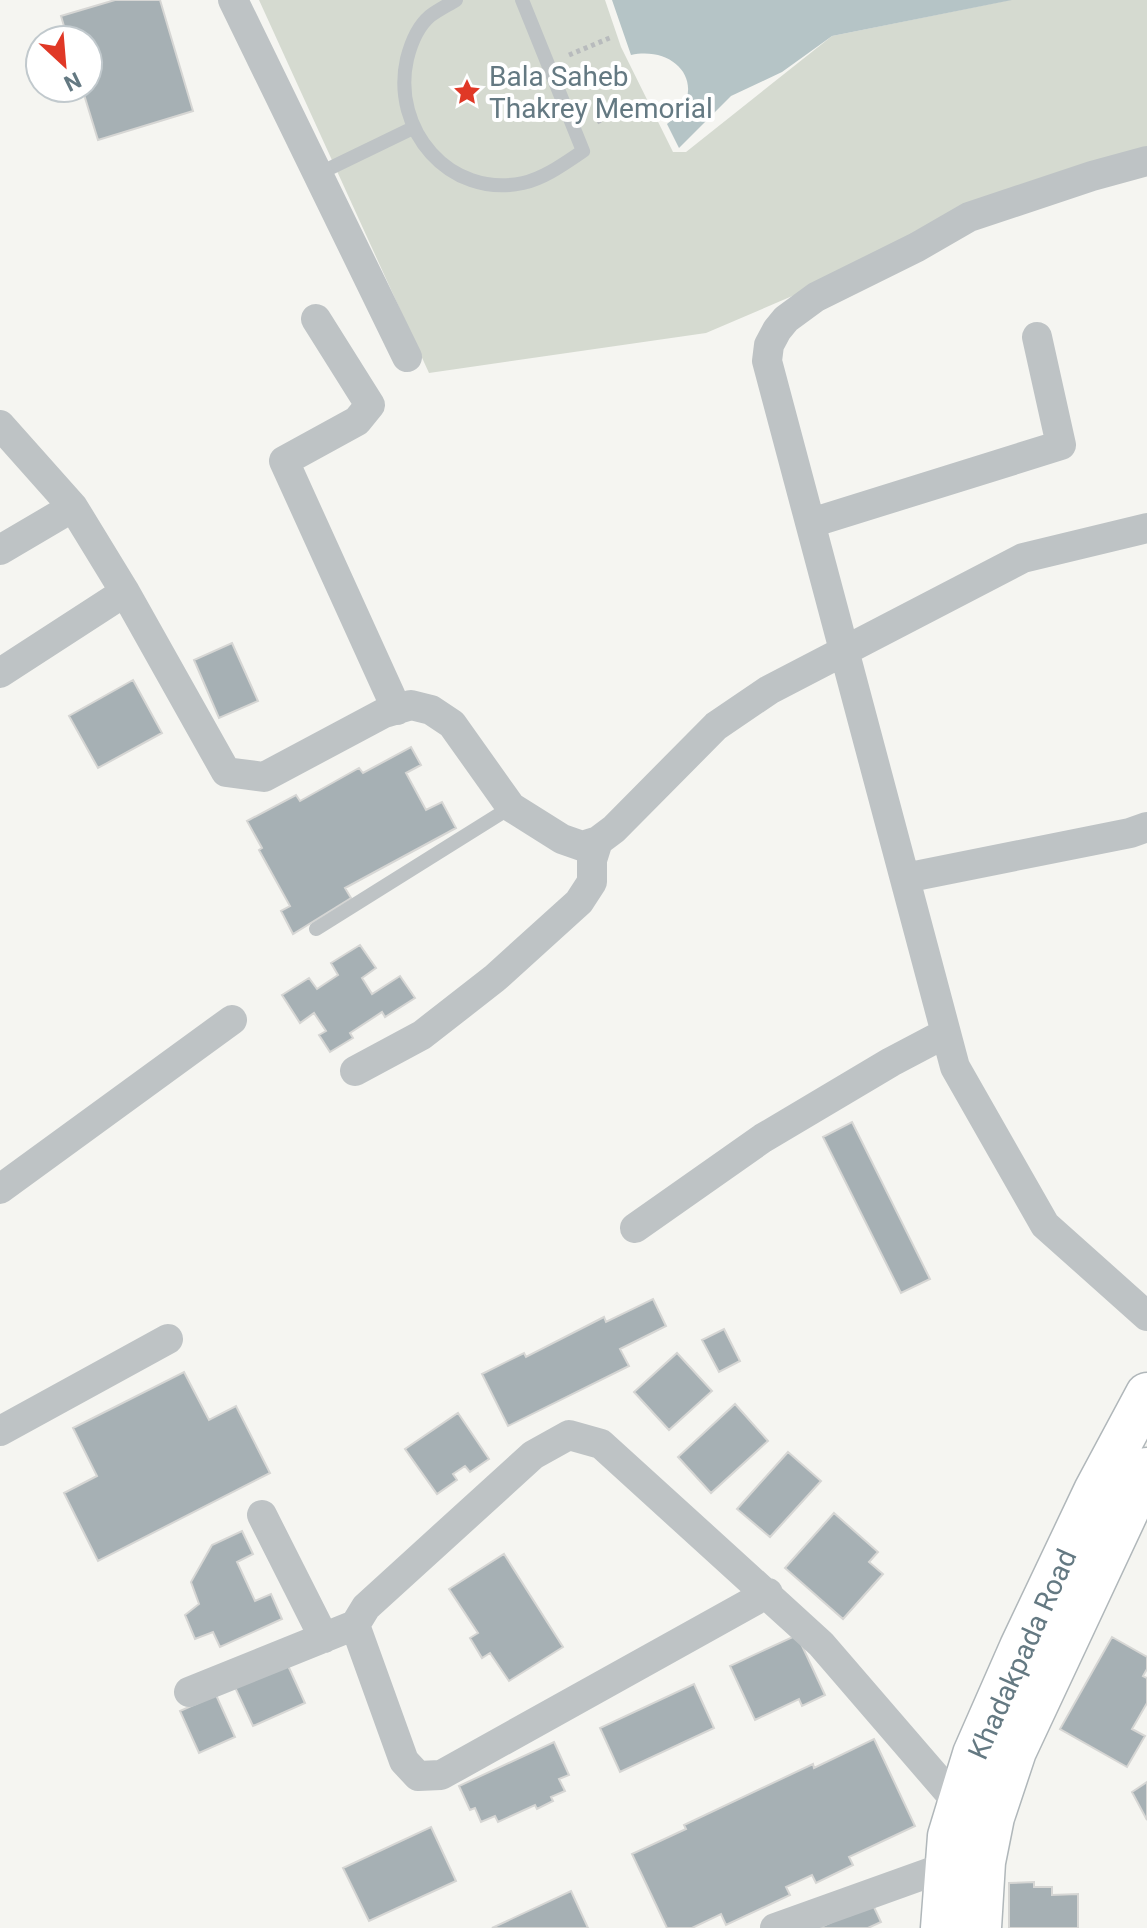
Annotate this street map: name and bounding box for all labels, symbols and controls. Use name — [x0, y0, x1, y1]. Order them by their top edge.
north arrow — [24, 24, 104, 104]
place label: Bala Saheb Thakrey Memorial — [489, 60, 713, 125]
text: N — [60, 67, 85, 96]
place icon: Bala Saheb Thakrey Memorial — [452, 77, 482, 107]
street label: Khadakpada Road — [961, 1544, 1084, 1764]

